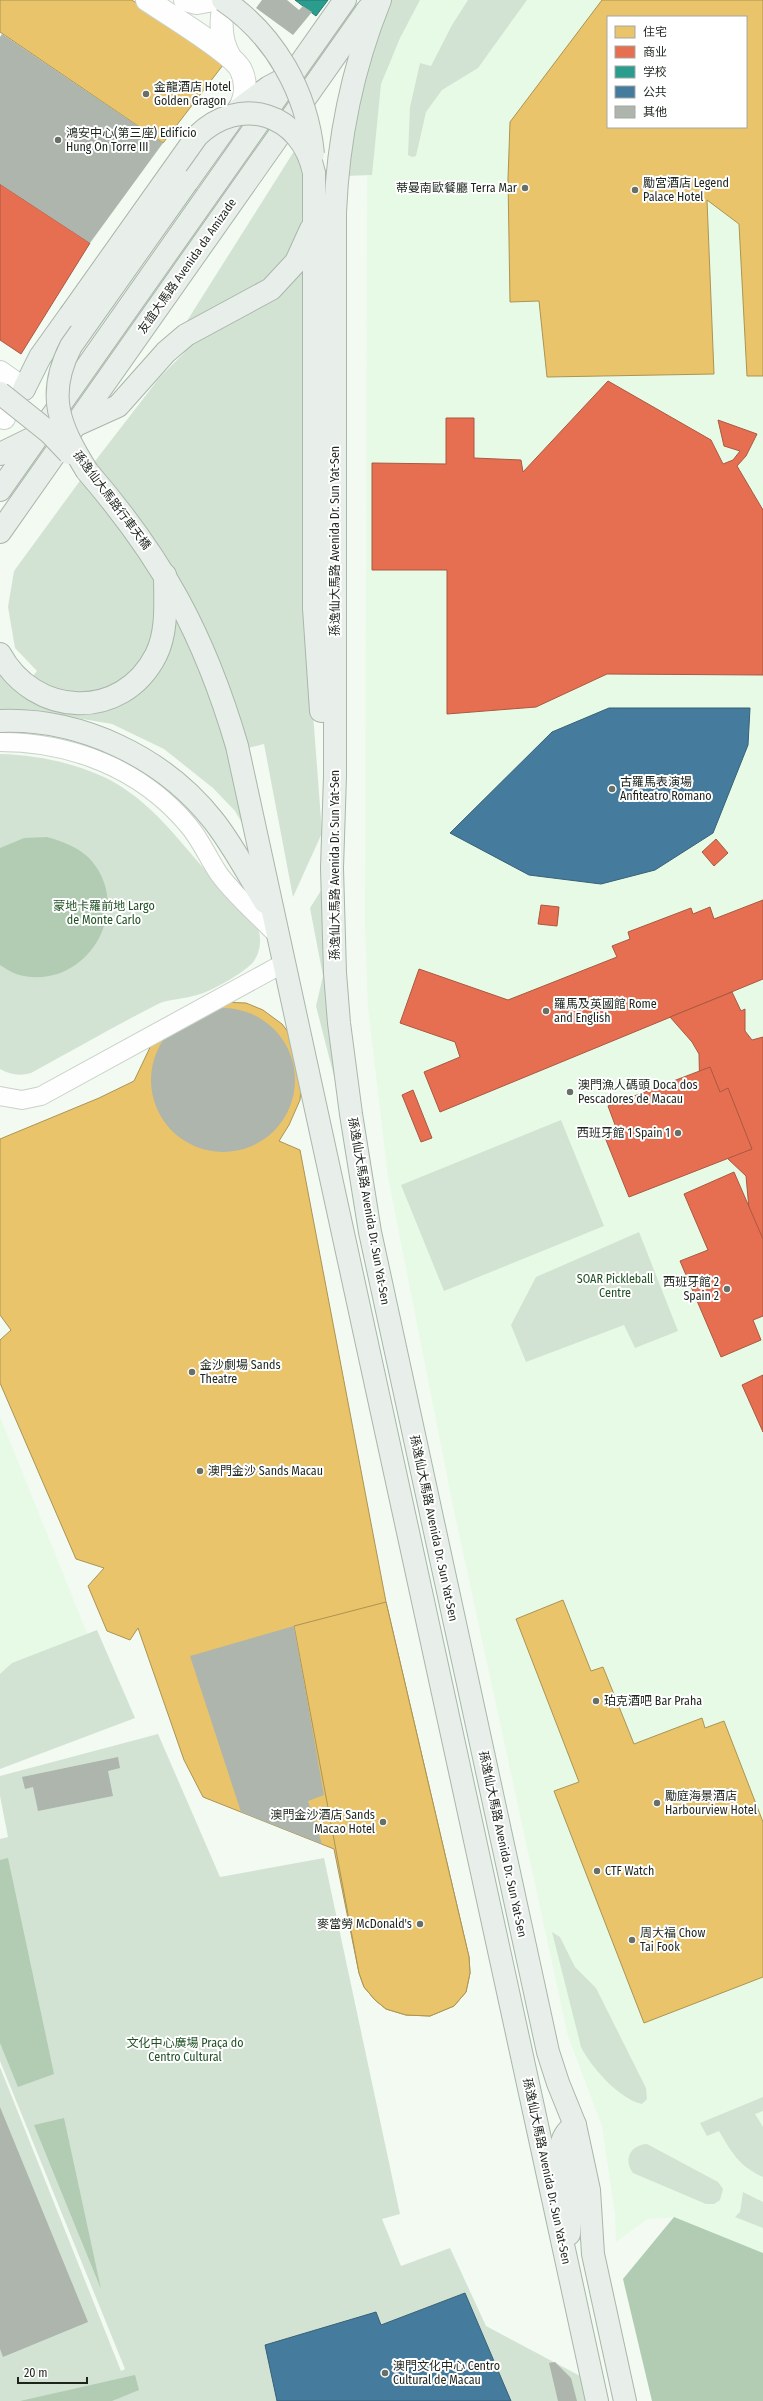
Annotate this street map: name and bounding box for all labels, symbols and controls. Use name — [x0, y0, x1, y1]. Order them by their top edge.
legend — [607, 16, 747, 128]
text: 住宅 — [643, 25, 667, 39]
text: 商业 — [643, 45, 667, 59]
text: 学校 — [643, 65, 667, 79]
place label: 金龍酒店 Hotel Golden Gragon — [154, 80, 231, 108]
text: 公共 — [643, 85, 667, 99]
marker: 金龍酒店 Hotel Golden Gragon — [141, 89, 151, 99]
text: 其他 — [643, 105, 667, 119]
place label: 鴻安中心(第三座) Edifício Hung On Torre III — [66, 126, 197, 154]
marker: 鴻安中心(第三座) Edifício Hung On Torre III — [53, 135, 63, 145]
place label: 勵宮酒店 Legend Palace Hotel — [643, 176, 729, 204]
place label: 蒂曼南歐餐廳 Terra Mar — [396, 181, 518, 195]
marker: 蒂曼南歐餐廳 Terra Mar — [520, 183, 530, 193]
marker: 勵宮酒店 Legend Palace Hotel — [630, 185, 640, 195]
street label: 友誼大馬路 Avenida da Amizade — [135, 196, 239, 336]
street label: 孫逸仙大馬路 Avenida Dr. Sun Yat-Sen — [328, 446, 342, 636]
street label: 孫逸仙大馬路行車天橋 — [70, 448, 154, 552]
street label: 孫逸仙大馬路 Avenida Dr. Sun Yat-Sen — [328, 770, 342, 960]
place label: 古羅馬表演場 Anfiteatro Romano — [620, 775, 712, 803]
marker: 古羅馬表演場 Anfiteatro Romano — [607, 784, 617, 794]
park label: 蒙地卡羅前地 Largo de Monte Carlo — [53, 899, 155, 927]
place label: 羅馬及英國館 Rome and English — [554, 997, 657, 1025]
marker: 羅馬及英國館 Rome and English — [541, 1006, 551, 1016]
place label: 澳門漁人碼頭 Doca dos Pescadores de Macau — [578, 1078, 698, 1106]
marker: 澳門漁人碼頭 Doca dos Pescadores de Macau — [565, 1087, 575, 1097]
street label: 孫逸仙大馬路 Avenida Dr. Sun Yat-Sen — [346, 1116, 392, 1306]
place label: 西班牙館 1 Spain 1 — [577, 1126, 670, 1140]
marker: 西班牙館 1 Spain 1 — [673, 1128, 683, 1138]
park label: SOAR Pickleball Centre — [577, 1272, 653, 1300]
place label: 西班牙館 2 Spain 2 — [663, 1275, 719, 1303]
marker: 西班牙館 2 Spain 2 — [722, 1284, 732, 1294]
place label: 金沙劇場 Sands Theatre — [200, 1358, 281, 1386]
marker: 金沙劇場 Sands Theatre — [187, 1367, 197, 1377]
street label: 孫逸仙大馬路 Avenida Dr. Sun Yat-Sen — [407, 1433, 461, 1623]
place label: 澳門金沙 Sands Macau — [208, 1464, 323, 1478]
marker: 澳門金沙 Sands Macau — [195, 1466, 205, 1476]
place label: 珀克酒吧 Bar Praha — [604, 1694, 702, 1708]
marker: 珀克酒吧 Bar Praha — [591, 1696, 601, 1706]
street label: 孫逸仙大馬路 Avenida Dr. Sun Yat-Sen — [476, 1749, 530, 1939]
place label: 勵庭海景酒店 Harbourview Hotel — [665, 1789, 757, 1817]
marker: 勵庭海景酒店 Harbourview Hotel — [652, 1798, 662, 1808]
place label: 澳門金沙酒店 Sands Macao Hotel — [270, 1808, 375, 1836]
marker: 澳門金沙酒店 Sands Macao Hotel — [378, 1817, 388, 1827]
place label: CTF Watch — [605, 1864, 654, 1878]
marker: CTF Watch — [592, 1866, 602, 1876]
place label: 麥當勞 McDonald's — [317, 1917, 412, 1931]
marker: 麥當勞 McDonald's — [415, 1919, 425, 1929]
place label: 周大福 Chow Tai Fook — [640, 1926, 705, 1954]
marker: 周大福 Chow Tai Fook — [627, 1935, 637, 1945]
park label: 文化中心廣場 Praça do Centro Cultural — [126, 2036, 244, 2064]
street label: 孫逸仙大馬路 Avenida Dr. Sun Yat-Sen — [520, 2076, 574, 2266]
scale bar — [18, 2359, 87, 2385]
place label: 澳門文化中心 Centro Cultural de Macau — [393, 2359, 500, 2387]
text: 20 m — [24, 2366, 48, 2380]
marker: 澳門文化中心 Centro Cultural de Macau — [380, 2368, 390, 2378]

